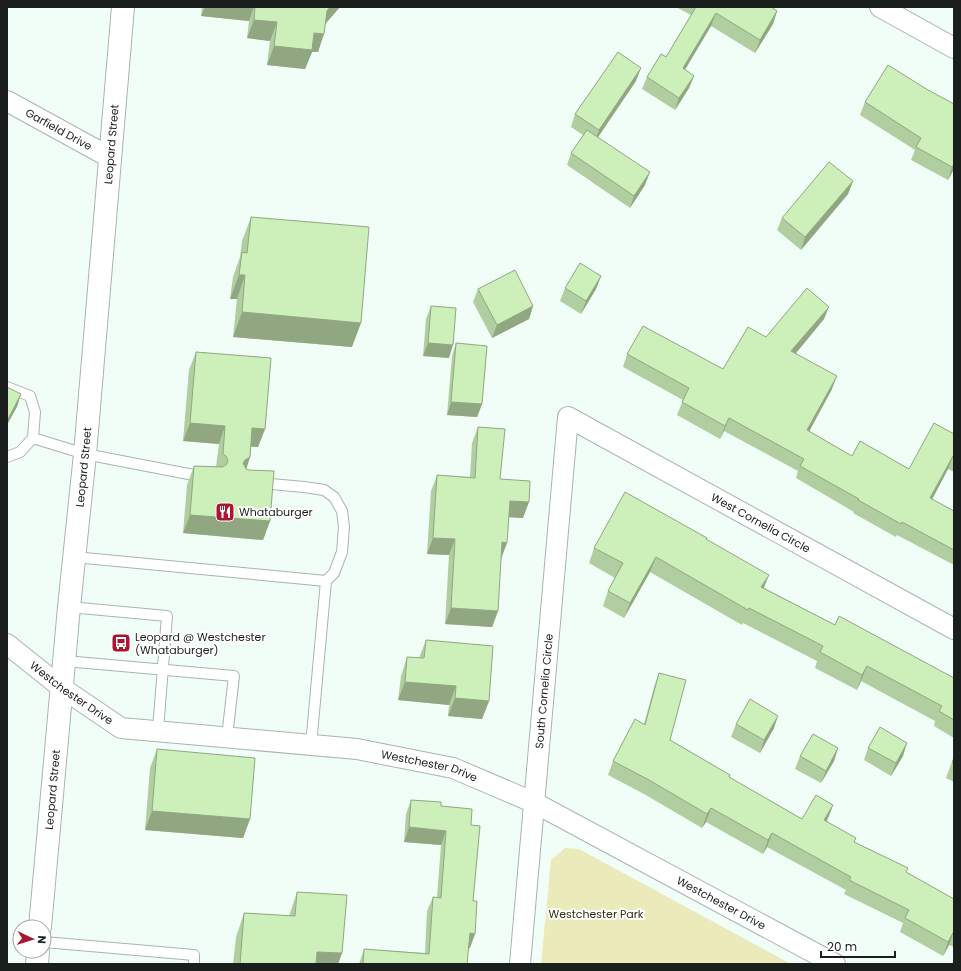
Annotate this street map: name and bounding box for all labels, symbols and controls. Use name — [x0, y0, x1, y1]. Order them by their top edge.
street label: Leopard Street — [100, 104, 123, 185]
street label: Garfield Drive — [22, 105, 95, 154]
street label: Leopard Street — [72, 426, 95, 508]
street label: West Cornelia Circle — [708, 489, 813, 557]
restaurant icon: Whataburger — [214, 501, 236, 523]
place label: Whataburger — [239, 504, 313, 520]
place label: Leopard @ Westchester (Whataburger) — [135, 629, 266, 658]
bus stop icon: Leopard @ Westchester (Whataburger) — [110, 632, 132, 654]
street label: South Cornelia Circle — [531, 633, 557, 749]
street label: Westchester Drive — [27, 657, 116, 728]
street label: Westchester Drive — [380, 746, 480, 786]
street label: Leopard Street — [41, 749, 64, 830]
street label: Westchester Drive — [674, 872, 769, 934]
park label: Westchester Park — [548, 906, 644, 922]
north arrow — [12, 919, 52, 959]
scale bar — [821, 933, 895, 959]
text: N — [34, 935, 50, 944]
text: 20 m — [827, 938, 857, 955]

